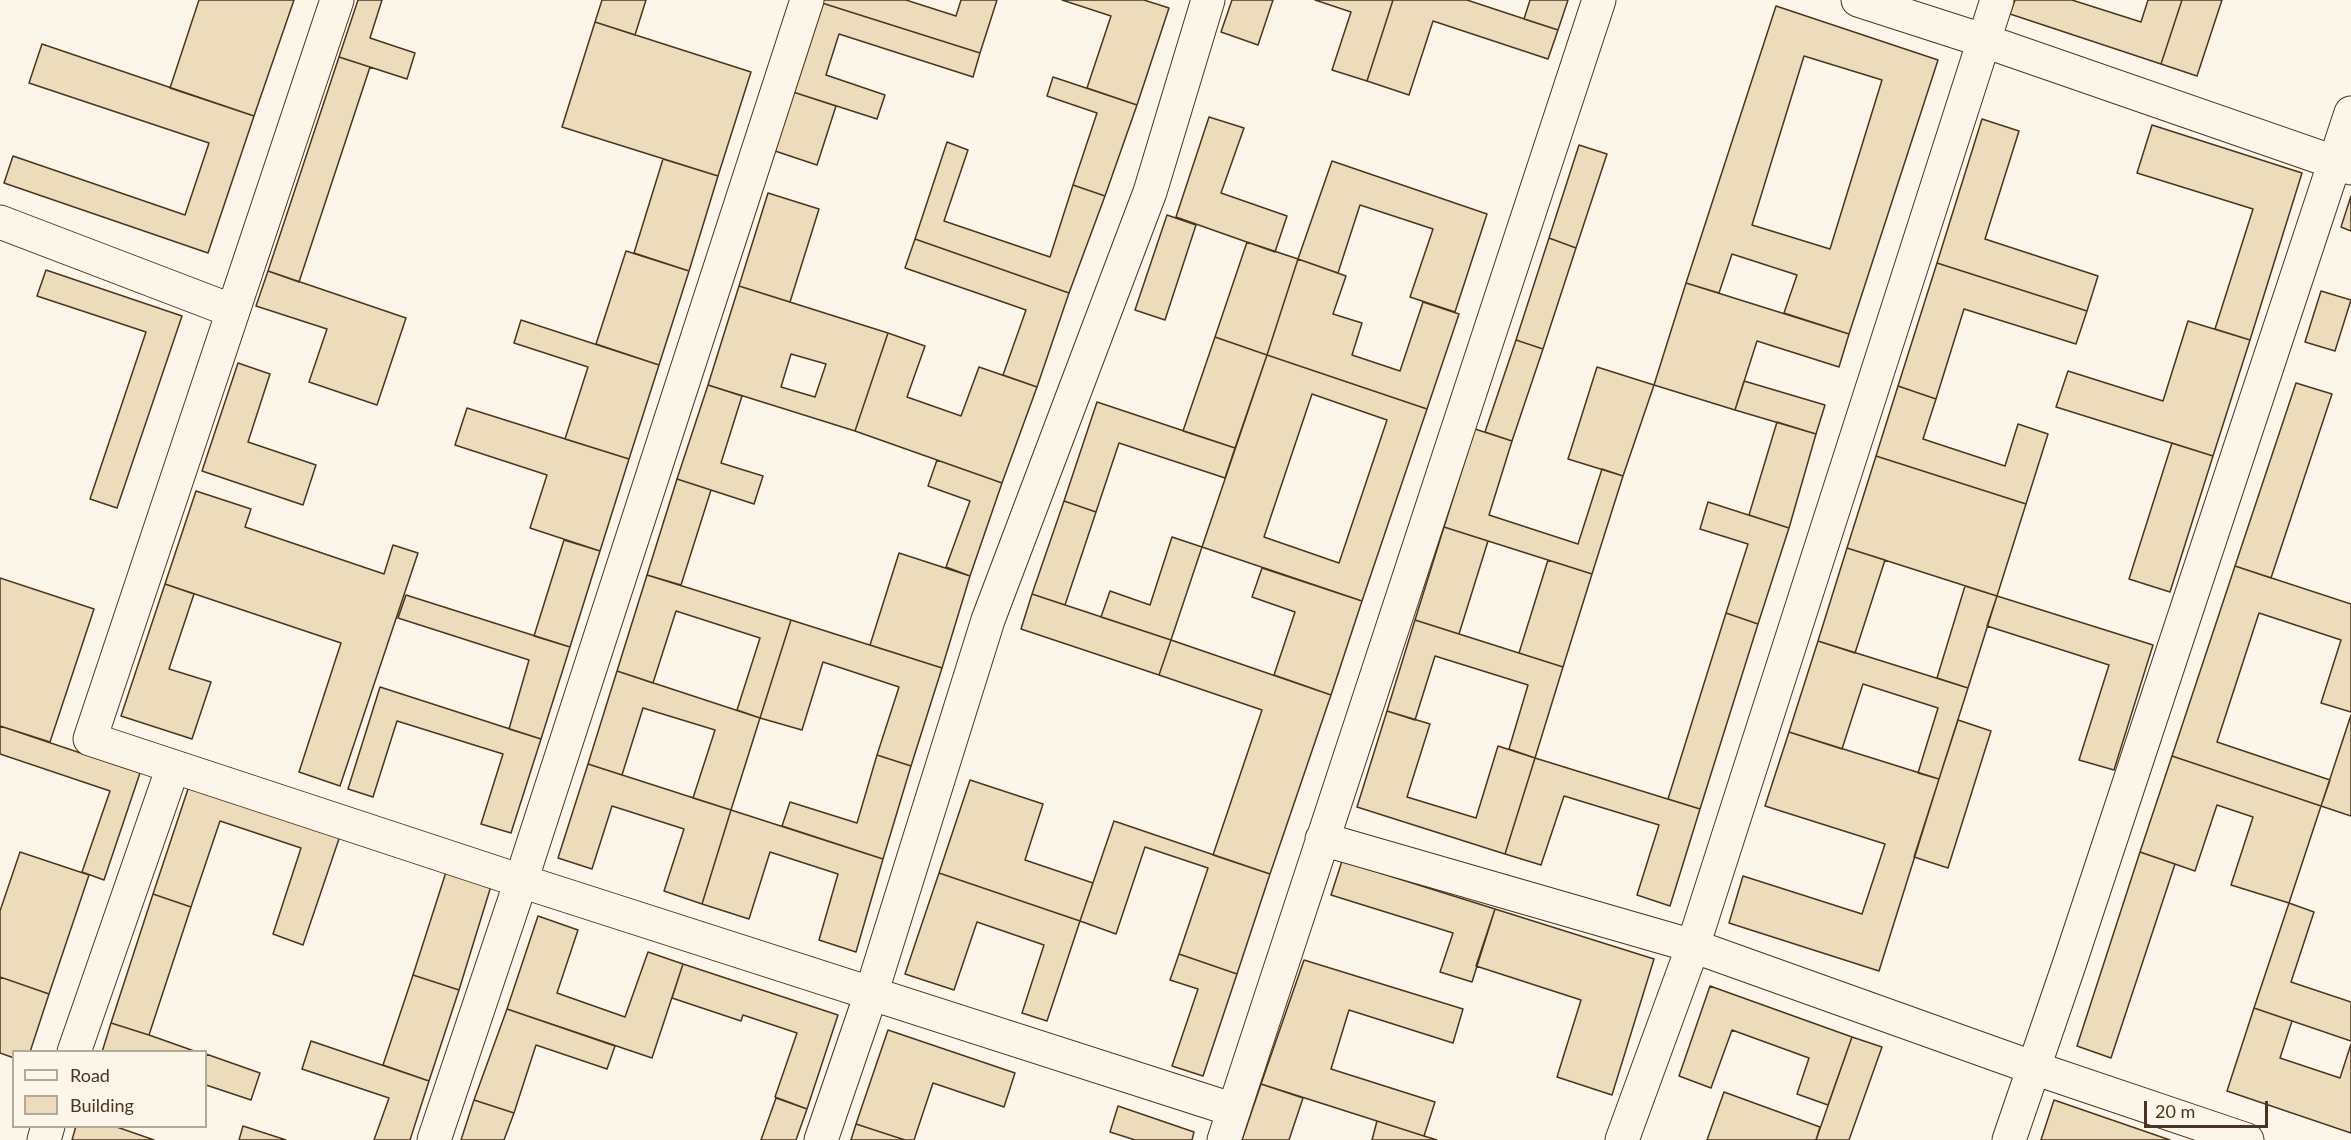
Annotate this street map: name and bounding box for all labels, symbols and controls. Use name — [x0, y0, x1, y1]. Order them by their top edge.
legend — [12, 1050, 207, 1128]
text: Road — [70, 1064, 110, 1086]
scale bar — [2147, 1089, 2272, 1127]
text: Building — [70, 1094, 134, 1116]
text: 20 m — [2155, 1100, 2195, 1122]

